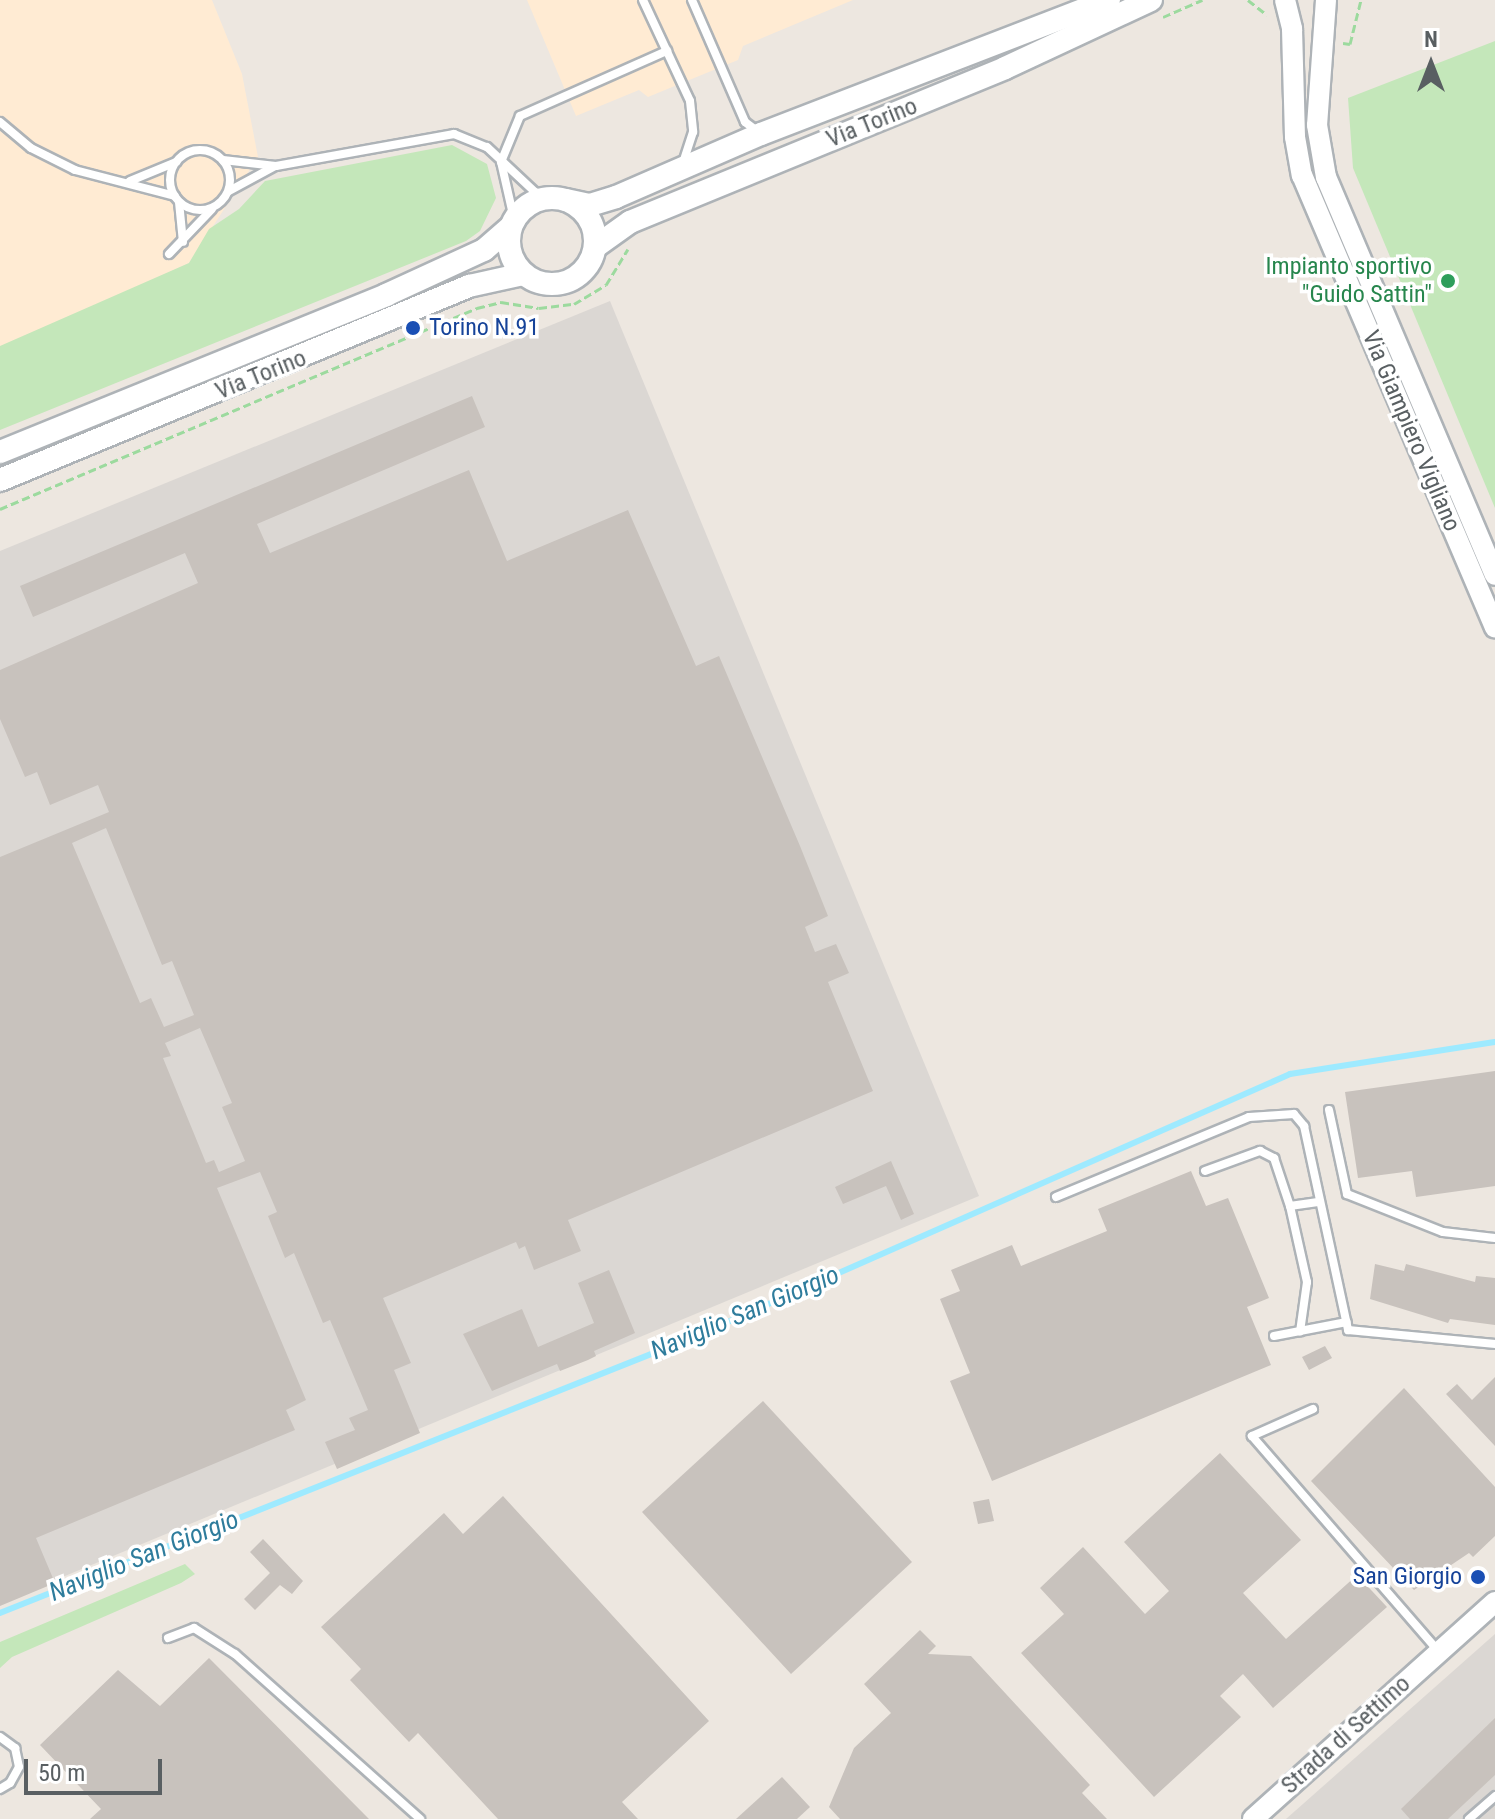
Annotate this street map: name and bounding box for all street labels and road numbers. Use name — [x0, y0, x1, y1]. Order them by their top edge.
street label: Via Torino — [822, 92, 922, 154]
street label: Via Giampiero Vigliano — [1356, 326, 1466, 536]
street label: Via Torino — [211, 344, 311, 406]
street label: Strada di Settimo — [1276, 1670, 1416, 1800]

